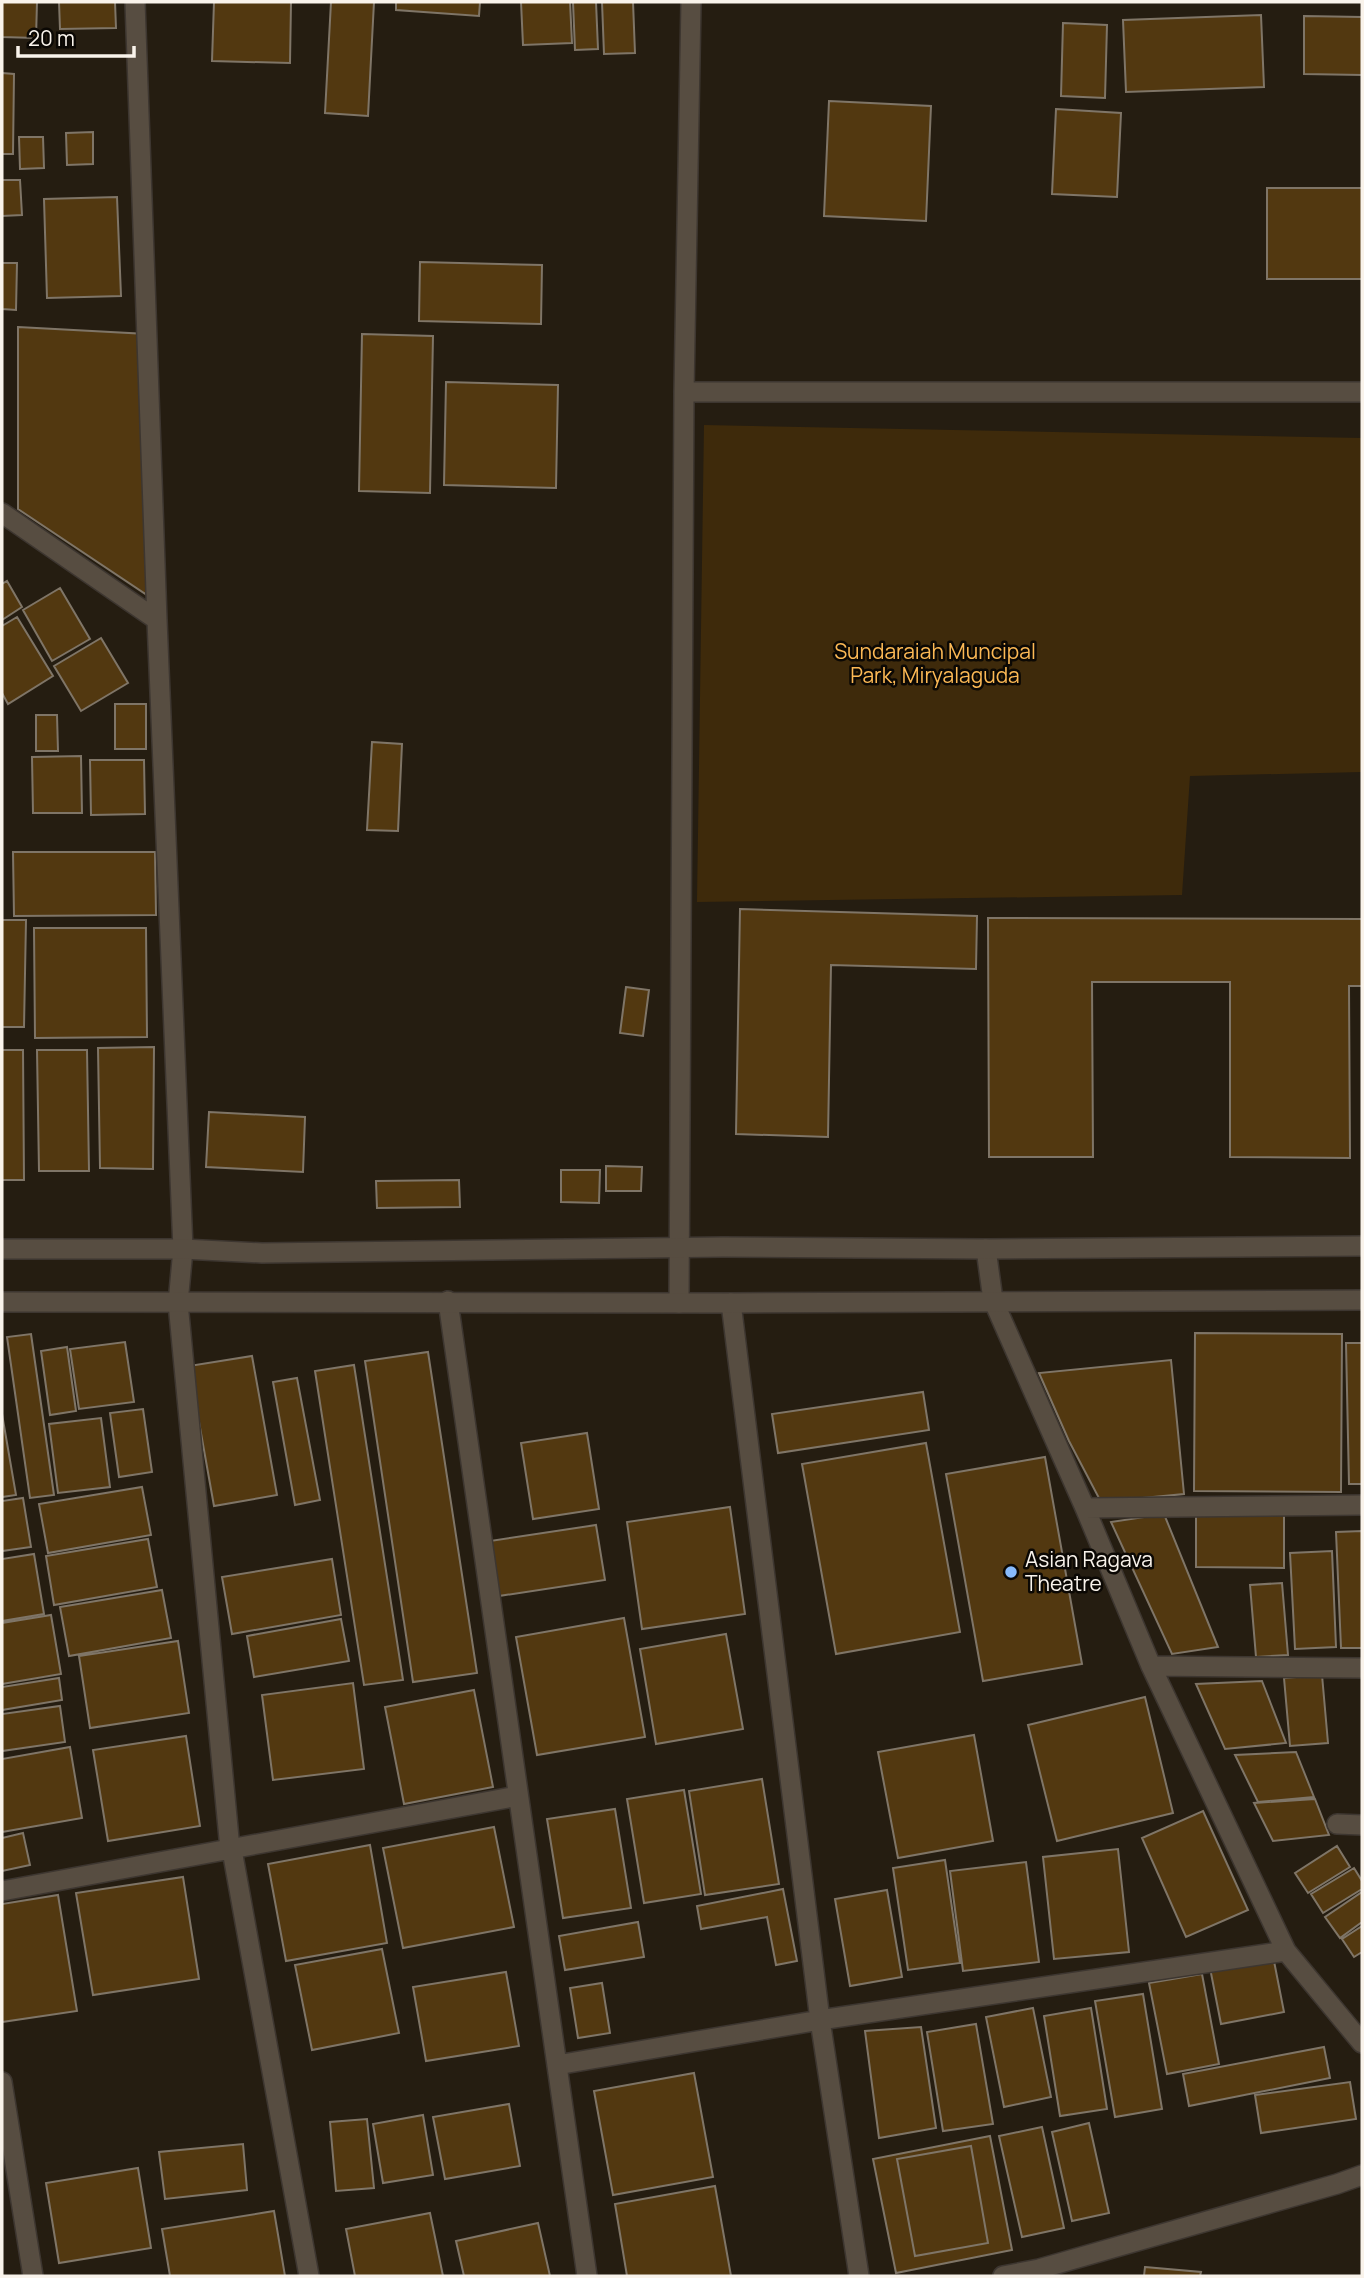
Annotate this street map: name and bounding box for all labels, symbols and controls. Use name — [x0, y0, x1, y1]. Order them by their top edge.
scale bar — [18, 14, 133, 58]
text: 20 m — [28, 24, 75, 52]
park label: Sundaraiah Muncipal Park, Miryalaguda — [834, 637, 1036, 689]
place label: Asian Ragava Theatre — [1025, 1545, 1153, 1597]
marker: Asian Ragava Theatre — [1003, 1564, 1019, 1580]

